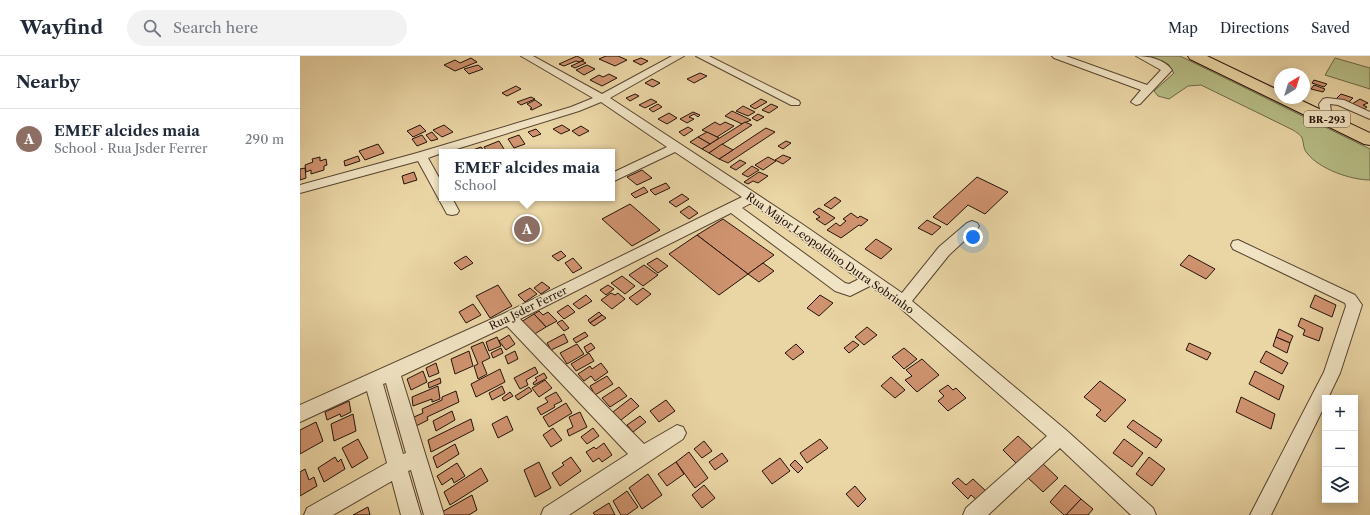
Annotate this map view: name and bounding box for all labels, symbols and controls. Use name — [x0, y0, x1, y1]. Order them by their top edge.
search box — [127, 10, 407, 46]
text: Wayfind — [20, 16, 103, 39]
icon: search — [141, 17, 163, 39]
text: Search here — [173, 18, 258, 37]
text: Map — [1168, 19, 1198, 37]
text: Directions — [1220, 19, 1289, 37]
text: Saved — [1311, 19, 1350, 37]
north arrow — [1274, 68, 1310, 104]
text: Nearby — [16, 72, 80, 92]
road number: BR-293 — [1304, 111, 1350, 127]
text: EMEF alcides maia — [54, 121, 200, 140]
text: A — [24, 131, 34, 147]
text: 290 m — [245, 131, 284, 147]
text: School · Rua Jsder Ferrer — [54, 140, 208, 156]
popup — [439, 149, 615, 201]
text: EMEF alcides maia — [454, 158, 600, 177]
text: School — [454, 177, 497, 193]
street label: Rua Major Leopoldino Dutra Sobrinho — [743, 189, 917, 317]
pin: A — [514, 214, 540, 244]
your location — [963, 227, 983, 247]
street label: Rua Jsder Ferrer — [487, 283, 570, 333]
map controls — [1322, 395, 1358, 503]
button: + — [1322, 395, 1358, 431]
button: − — [1322, 431, 1358, 467]
button: layers — [1322, 467, 1358, 503]

